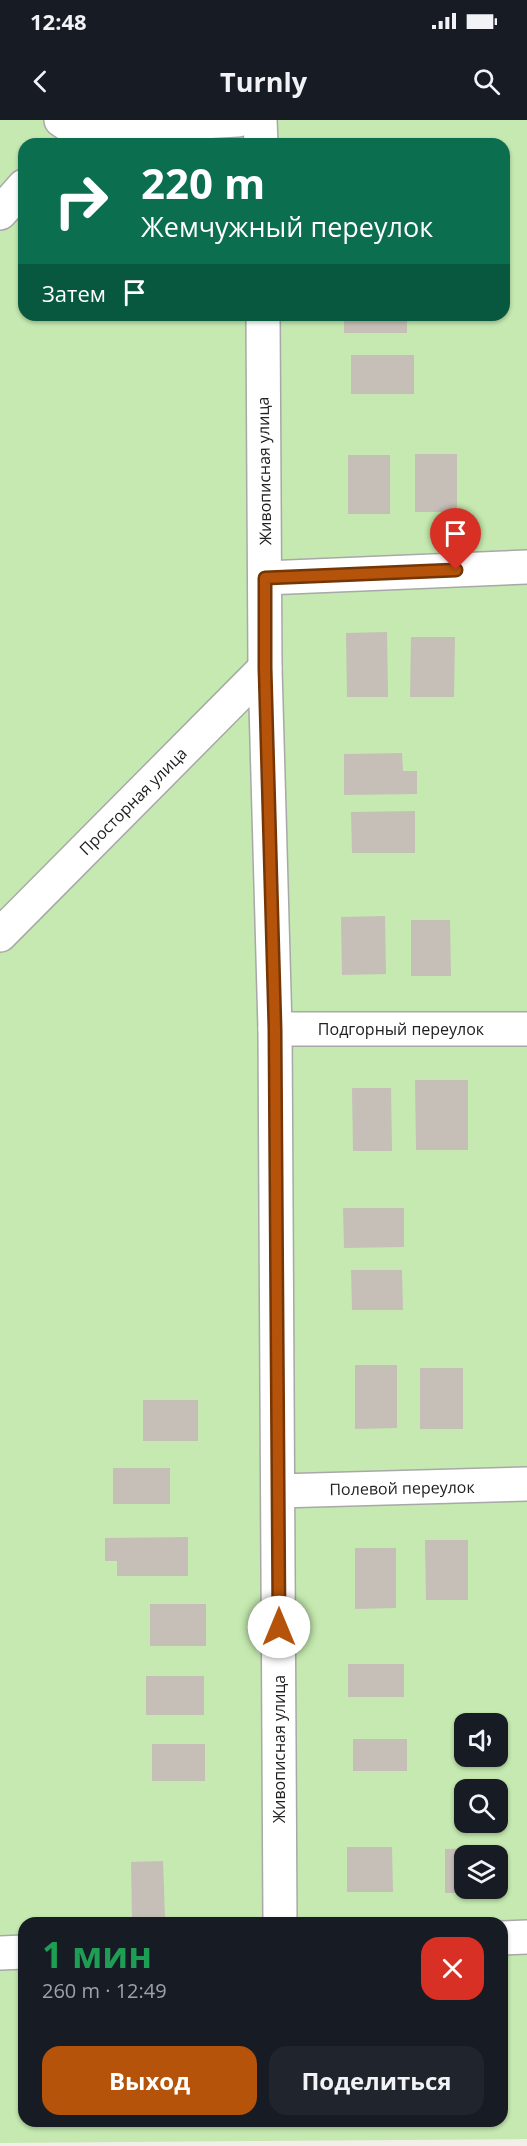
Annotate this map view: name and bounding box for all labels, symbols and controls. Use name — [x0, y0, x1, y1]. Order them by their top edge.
text: 12:48 — [30, 6, 87, 36]
text: Turnly — [220, 63, 307, 100]
icon: back — [24, 65, 57, 98]
icon: search — [470, 65, 503, 98]
text: 220 m — [141, 154, 265, 211]
icon: right — [42, 162, 120, 240]
text: Жемчужный переулок — [141, 208, 433, 245]
icon: arrive — [118, 276, 151, 309]
text: Затем — [42, 278, 106, 308]
street label: Живописная улица — [252, 397, 276, 545]
pin — [430, 508, 481, 570]
icon: arrive — [439, 517, 472, 550]
street label: Просторная улица — [74, 742, 192, 860]
street label: Подгорный переулок — [318, 1018, 485, 1040]
street label: Полевой переулок — [329, 1476, 476, 1500]
position arrow — [247, 1595, 311, 1659]
street label: Живописная улица — [268, 1675, 290, 1823]
map controls — [454, 1713, 508, 1899]
button: sound — [454, 1713, 508, 1767]
button: search — [454, 1779, 508, 1833]
button: layers — [454, 1845, 508, 1899]
text: 1 мин — [42, 1930, 152, 1979]
button: close — [421, 1937, 484, 2000]
text: 260 m · 12:49 — [42, 1977, 167, 2004]
button: Выход — [42, 2046, 257, 2115]
button: Поделиться — [269, 2046, 484, 2115]

